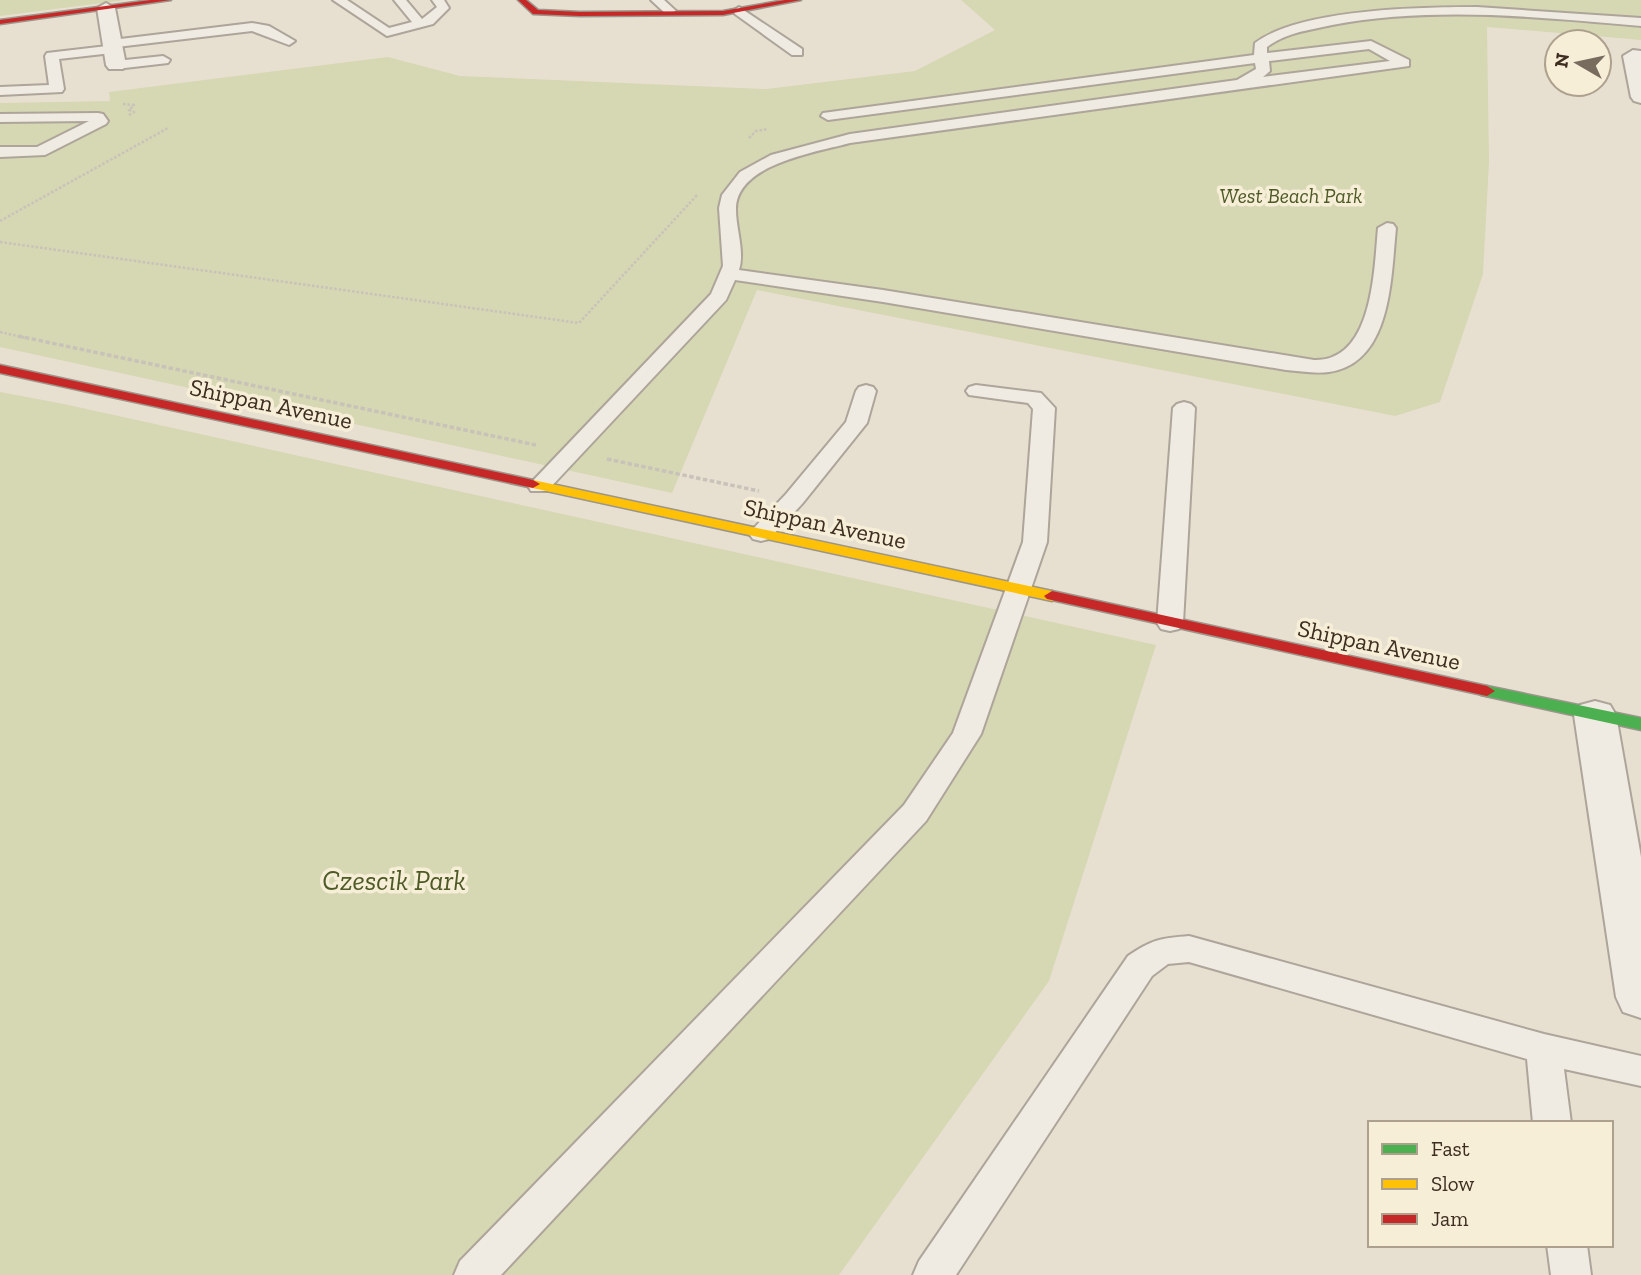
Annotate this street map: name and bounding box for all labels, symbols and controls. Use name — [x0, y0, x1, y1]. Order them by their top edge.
north arrow — [1543, 28, 1613, 98]
text: N — [1549, 51, 1574, 69]
park label: West Beach Park — [1220, 183, 1362, 208]
street label: Shippan Avenue — [187, 372, 355, 435]
street label: Shippan Avenue — [741, 492, 909, 555]
street label: Shippan Avenue — [1295, 613, 1463, 676]
park label: Czescik Park — [322, 864, 466, 897]
legend — [1368, 1121, 1613, 1247]
text: Fast — [1431, 1136, 1470, 1161]
text: Slow — [1431, 1171, 1474, 1196]
text: Jam — [1431, 1206, 1468, 1231]

